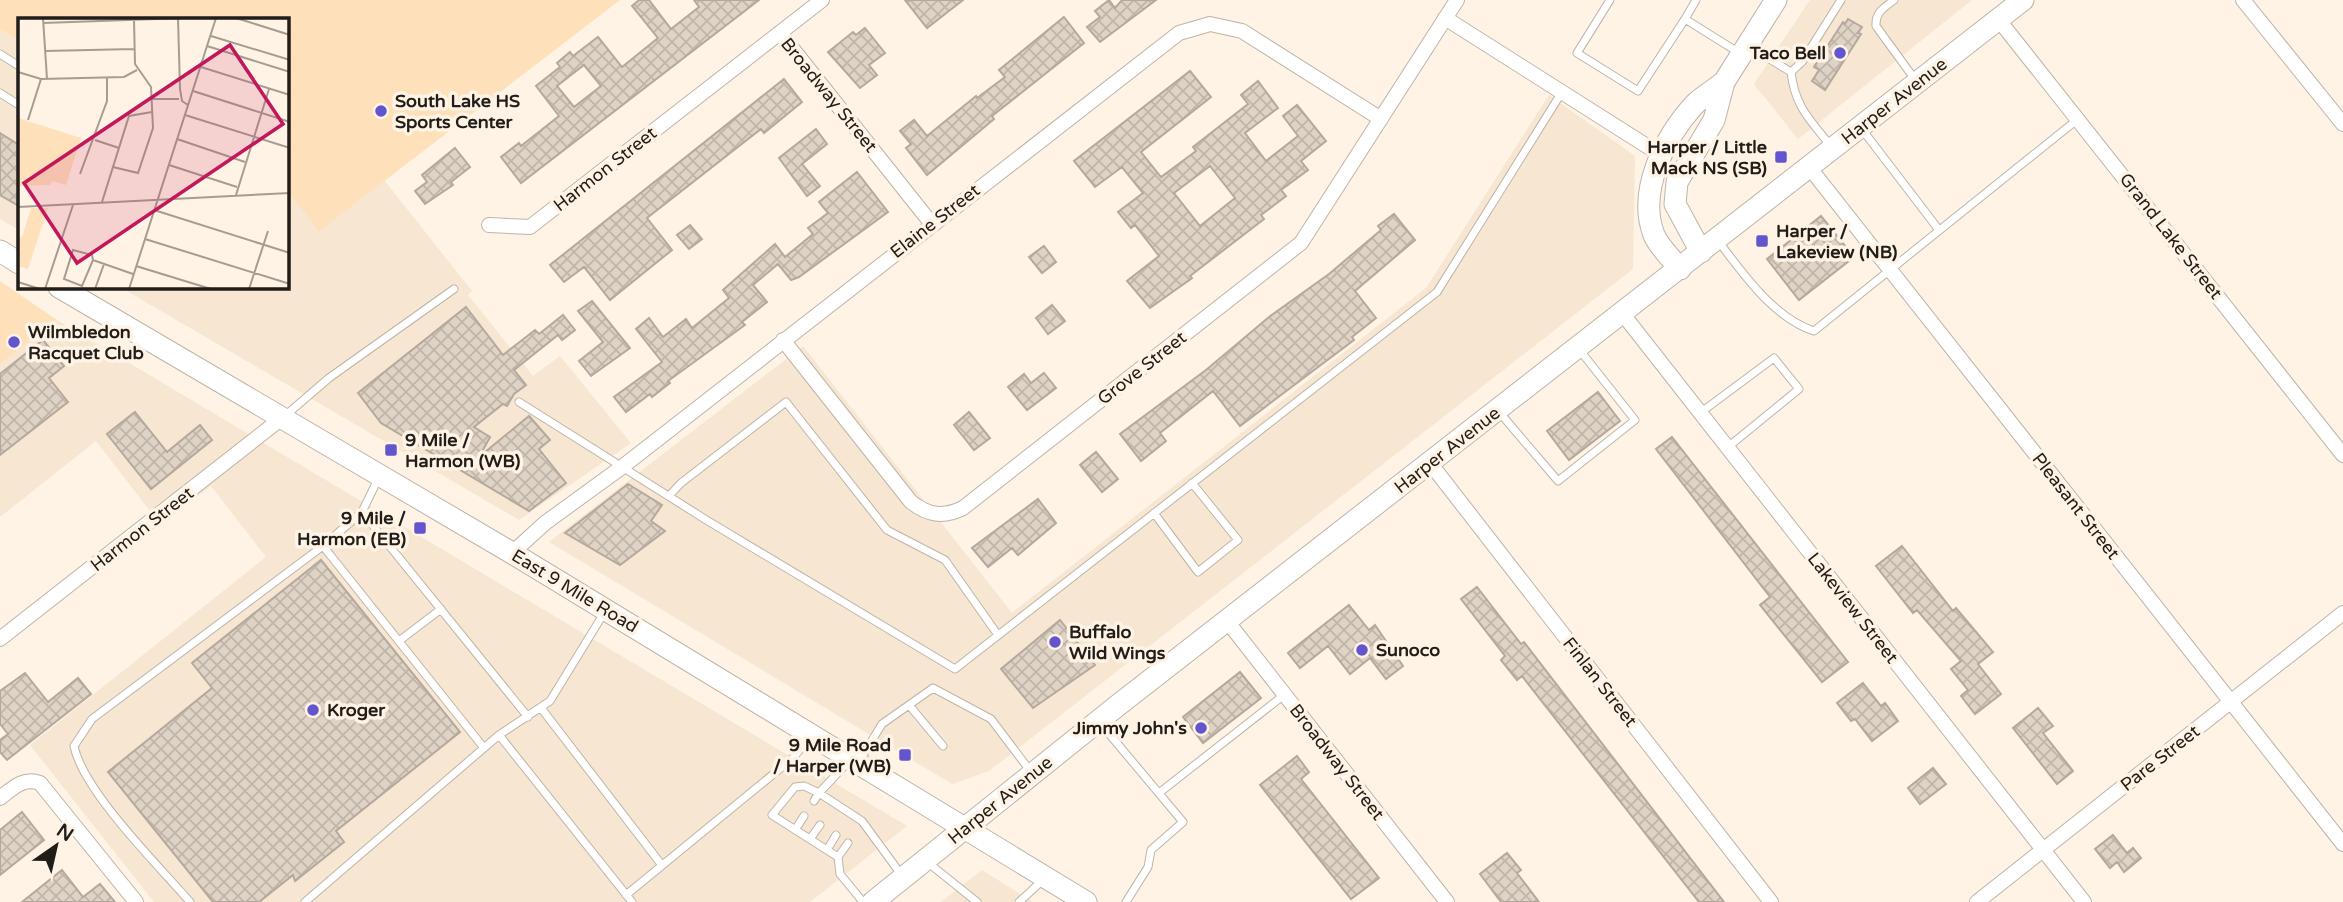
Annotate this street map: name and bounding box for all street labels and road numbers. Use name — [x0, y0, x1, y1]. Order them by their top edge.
street label: Broadway Street — [776, 33, 882, 157]
street label: Harper Avenue — [1837, 53, 1951, 149]
street label: Harmon Street — [549, 122, 661, 216]
street label: Grand Lake Street — [2115, 169, 2227, 304]
street label: Elaine Street — [886, 179, 984, 263]
street label: Grove Street — [1093, 326, 1191, 410]
street label: Harper Avenue — [1390, 402, 1504, 498]
street label: Pleasant Street — [2028, 448, 2125, 564]
street label: Harmon Street — [86, 482, 198, 576]
street label: East 9 Mile Road — [508, 545, 642, 637]
street label: Lakeview Street — [1803, 548, 1903, 668]
street label: Finlan Street — [1558, 633, 1642, 731]
street label: Broadway Street — [1285, 700, 1389, 825]
street label: Pare Street — [2116, 720, 2204, 796]
street label: Harper Avenue — [943, 751, 1057, 849]

